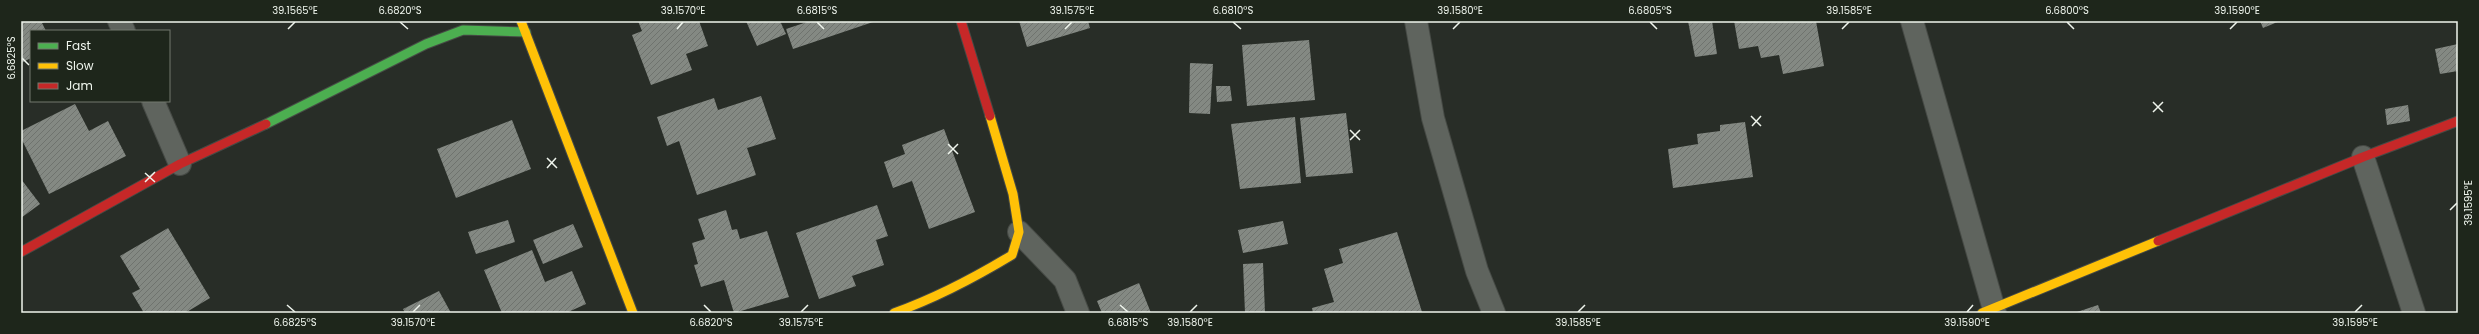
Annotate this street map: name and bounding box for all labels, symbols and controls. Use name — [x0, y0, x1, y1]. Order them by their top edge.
text: 39.1565°E — [272, 3, 318, 18]
text: 6.6820°S — [378, 3, 422, 18]
text: 39.1570°E — [661, 3, 705, 18]
text: 6.6815°S — [797, 3, 837, 18]
text: 39.1575°E — [1050, 3, 1094, 18]
text: 6.6810°S — [1213, 3, 1253, 18]
text: 39.1580°E — [1437, 3, 1483, 18]
text: 6.6805°S — [1628, 3, 1672, 18]
text: 39.1585°E — [1826, 3, 1872, 18]
text: 6.6800°S — [2045, 3, 2089, 18]
text: 39.1590°E — [2214, 3, 2260, 18]
legend — [30, 30, 170, 102]
text: 6.6825°S — [4, 36, 19, 80]
text: Fast — [66, 37, 91, 54]
text: Slow — [66, 57, 94, 74]
text: Jam — [66, 77, 93, 94]
text: 39.1595°E — [2461, 180, 2476, 226]
text: 6.6825°S — [273, 315, 317, 330]
text: 39.1570°E — [391, 315, 435, 330]
text: 6.6820°S — [689, 315, 733, 330]
text: 39.1575°E — [779, 315, 823, 330]
text: 6.6815°S — [1108, 315, 1148, 330]
text: 39.1580°E — [1167, 315, 1213, 330]
text: 39.1585°E — [1555, 315, 1601, 330]
text: 39.1590°E — [1944, 315, 1990, 330]
text: 39.1595°E — [2332, 315, 2378, 330]

